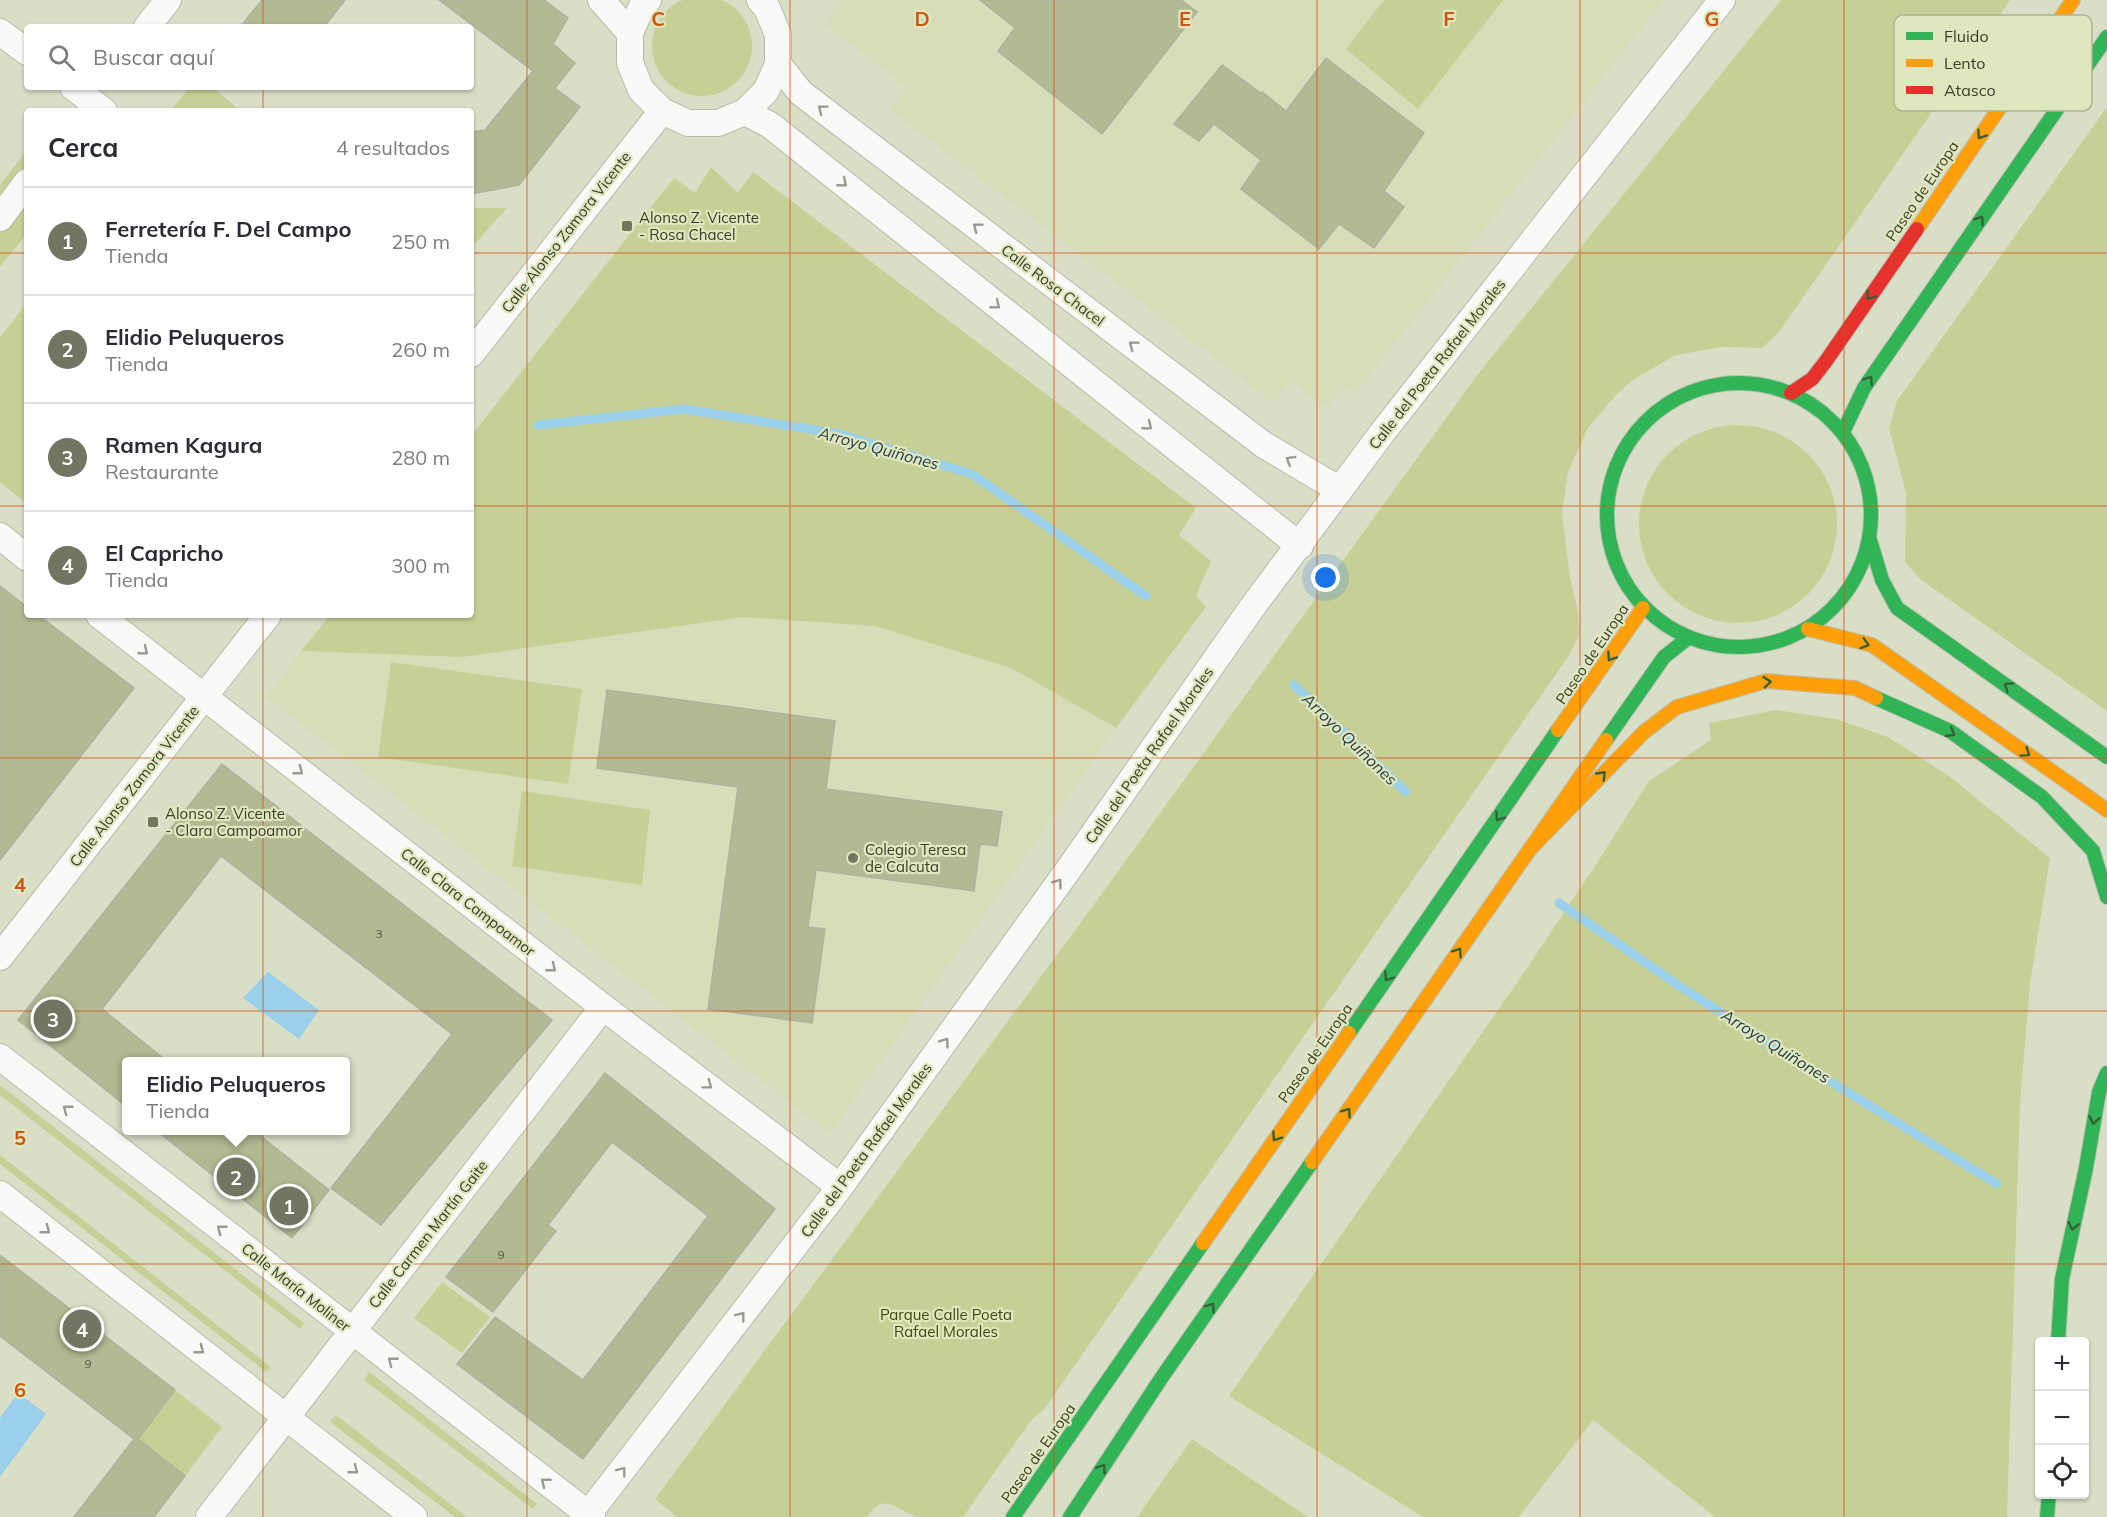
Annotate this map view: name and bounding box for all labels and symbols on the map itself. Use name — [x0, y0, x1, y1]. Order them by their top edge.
text: C — [651, 6, 665, 31]
text: D — [914, 6, 930, 31]
text: E — [1179, 6, 1191, 31]
text: F — [1443, 6, 1455, 31]
text: G — [1705, 6, 1719, 31]
legend — [1894, 15, 2092, 111]
text: Fluido — [1944, 26, 1989, 46]
text: Lento — [1944, 53, 1985, 73]
text: Atasco — [1944, 80, 1996, 100]
one-way arrow — [818, 105, 829, 116]
one-way arrow — [1977, 128, 1988, 139]
street label: Paseo de Europa — [1881, 137, 1963, 245]
street label: Calle Alonso Zamora Vicente — [497, 148, 635, 316]
one-way arrow — [836, 175, 847, 186]
place label: Alonso Z. Vicente - Rosa Chacel — [639, 208, 759, 244]
one-way arrow — [1973, 215, 1984, 226]
marker: Alonso Z. Vicente - Rosa Chacel — [620, 219, 634, 233]
one-way arrow — [973, 223, 984, 234]
street label: Calle Rosa Chacel — [998, 240, 1108, 330]
street label: Calle del Poeta Rafael Morales — [1365, 275, 1509, 453]
one-way arrow — [1867, 289, 1878, 300]
one-way arrow — [989, 297, 1000, 308]
one-way arrow — [1128, 341, 1139, 352]
one-way arrow — [1862, 375, 1873, 386]
one-way arrow — [1141, 419, 1152, 430]
water label: Arroyo Quiñones — [816, 422, 941, 474]
one-way arrow — [1286, 456, 1296, 467]
your location — [1311, 563, 1340, 592]
street label: Paseo de Europa — [1551, 600, 1633, 708]
one-way arrow — [1859, 637, 1870, 649]
one-way arrow — [138, 644, 149, 655]
one-way arrow — [1607, 650, 1618, 661]
street label: Calle del Poeta Rafael Morales — [1081, 663, 1217, 847]
one-way arrow — [1762, 677, 1771, 689]
one-way arrow — [2003, 682, 2014, 693]
water label: Arroyo Quiñones — [1298, 688, 1402, 789]
street label: Calle Alonso Zamora Vicente — [65, 702, 203, 870]
one-way arrow — [1945, 726, 1955, 738]
one-way arrow — [2019, 746, 2030, 757]
one-way arrow — [292, 764, 303, 775]
one-way arrow — [1595, 772, 1606, 782]
place label: Alonso Z. Vicente - Clara Campoamor — [165, 804, 303, 840]
one-way arrow — [1495, 810, 1506, 821]
marker: Alonso Z. Vicente - Clara Campoamor — [146, 815, 160, 829]
place label: Colegio Teresa de Calcuta — [865, 840, 966, 876]
street label: Calle Clara Campoamor — [397, 844, 539, 961]
marker: Colegio Teresa de Calcuta — [846, 851, 860, 865]
text: 4 — [14, 872, 26, 897]
one-way arrow — [1051, 879, 1062, 890]
house number: 3 — [375, 926, 383, 941]
one-way arrow — [1451, 948, 1462, 959]
one-way arrow — [546, 960, 557, 971]
one-way arrow — [1384, 970, 1395, 981]
pin: 3 — [34, 996, 72, 1042]
street label: Paseo de Europa — [1274, 1000, 1356, 1106]
water label: Arroyo Quiñones — [1717, 1004, 1834, 1087]
one-way arrow — [937, 1037, 948, 1048]
street label: Calle del Poeta Rafael Morales — [796, 1059, 936, 1241]
one-way arrow — [701, 1078, 712, 1089]
one-way arrow — [63, 1106, 74, 1117]
one-way arrow — [1340, 1108, 1351, 1119]
one-way arrow — [2088, 1115, 2101, 1125]
text: 5 — [14, 1125, 26, 1150]
one-way arrow — [1272, 1130, 1283, 1141]
pin: 2 — [216, 1154, 256, 1200]
street label: Calle Carmen Martín Gaite — [364, 1156, 492, 1312]
pin: 1 — [270, 1184, 308, 1228]
one-way arrow — [2068, 1220, 2081, 1230]
one-way arrow — [39, 1223, 50, 1234]
one-way arrow — [217, 1225, 228, 1236]
street label: Calle María Moliner — [238, 1239, 355, 1336]
house number: 9 — [497, 1247, 505, 1262]
one-way arrow — [1204, 1302, 1215, 1313]
park label: Parque Calle Poeta Rafael Morales — [880, 1305, 1012, 1341]
pin: 4 — [62, 1306, 101, 1352]
one-way arrow — [733, 1312, 744, 1323]
one-way arrow — [193, 1343, 204, 1354]
house number: 9 — [84, 1356, 92, 1371]
one-way arrow — [388, 1358, 399, 1369]
text: 6 — [14, 1377, 26, 1402]
street label: Paseo de Europa — [997, 1400, 1079, 1506]
one-way arrow — [347, 1463, 358, 1474]
one-way arrow — [1095, 1464, 1106, 1475]
one-way arrow — [614, 1466, 625, 1477]
one-way arrow — [541, 1478, 552, 1489]

